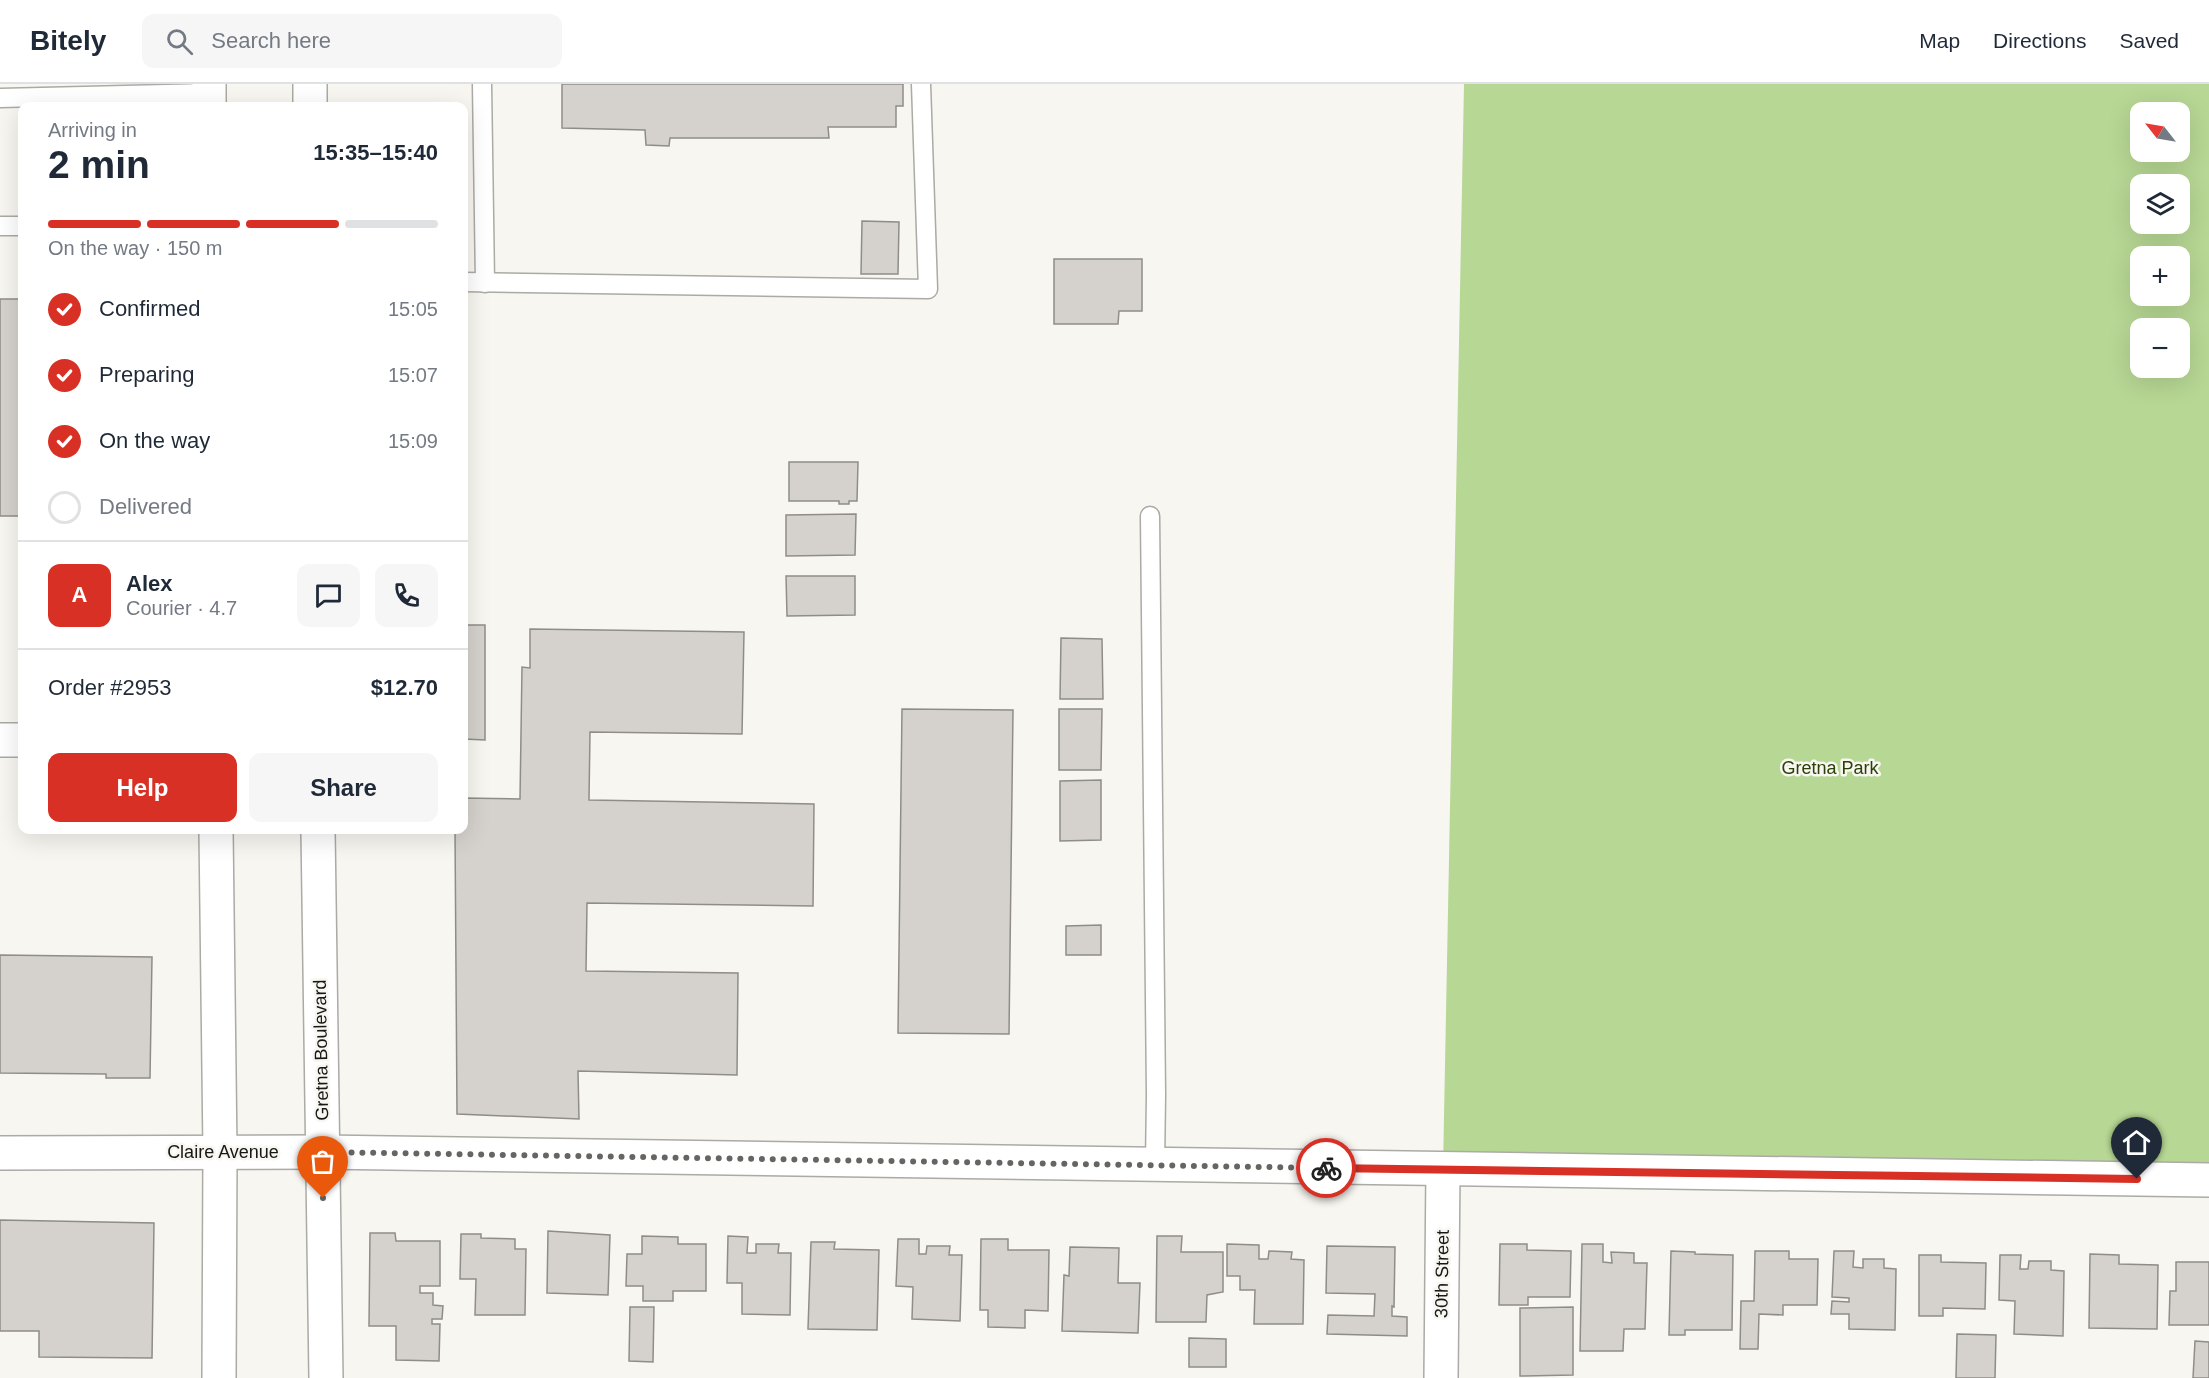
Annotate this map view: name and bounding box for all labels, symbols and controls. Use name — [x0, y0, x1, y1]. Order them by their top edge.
search box — [142, 14, 562, 68]
text: Bitely — [30, 25, 106, 56]
icon: search — [163, 25, 196, 58]
text: Search here — [211, 28, 331, 53]
text: Map — [1919, 29, 1960, 52]
text: Directions — [1993, 29, 2086, 52]
text: Saved — [2119, 29, 2179, 52]
north arrow — [2130, 102, 2190, 162]
map controls — [2130, 102, 2190, 378]
text: Arriving in — [48, 119, 137, 141]
text: 15:35–15:40 — [313, 140, 438, 165]
text: 2 min — [48, 143, 150, 186]
button: layers — [2130, 174, 2190, 234]
text: On the way · 150 m — [48, 237, 223, 259]
button: + — [2130, 246, 2190, 306]
icon: check — [48, 293, 81, 326]
text: Confirmed — [99, 296, 200, 321]
text: 15:05 — [388, 298, 438, 320]
button: − — [2130, 318, 2190, 378]
icon: check — [48, 359, 81, 392]
text: Preparing — [99, 362, 194, 387]
text: 15:07 — [388, 364, 438, 386]
icon: check — [48, 425, 81, 458]
text: On the way — [99, 428, 210, 453]
text: 15:09 — [388, 430, 438, 452]
text: Delivered — [99, 494, 192, 519]
button: chat — [297, 564, 360, 627]
button: phone — [375, 564, 438, 627]
text: Alex — [126, 571, 172, 596]
text: A — [72, 582, 87, 607]
text: Courier · 4.7 — [126, 597, 237, 619]
text: Order #2953 — [48, 675, 172, 700]
text: $12.70 — [371, 675, 438, 700]
button: Help — [48, 753, 237, 822]
button: Share — [249, 753, 438, 822]
park label: Gretna Park — [1781, 758, 1880, 778]
street label: Gretna Boulevard — [310, 979, 332, 1121]
pin — [2111, 1117, 2162, 1179]
icon: home — [2120, 1126, 2153, 1159]
pin — [297, 1136, 348, 1198]
courier — [1296, 1138, 1356, 1198]
street label: Claire Avenue — [167, 1142, 279, 1162]
icon: bag — [306, 1145, 339, 1178]
icon: bike — [1310, 1152, 1343, 1185]
street label: 30th Street — [1431, 1230, 1453, 1318]

